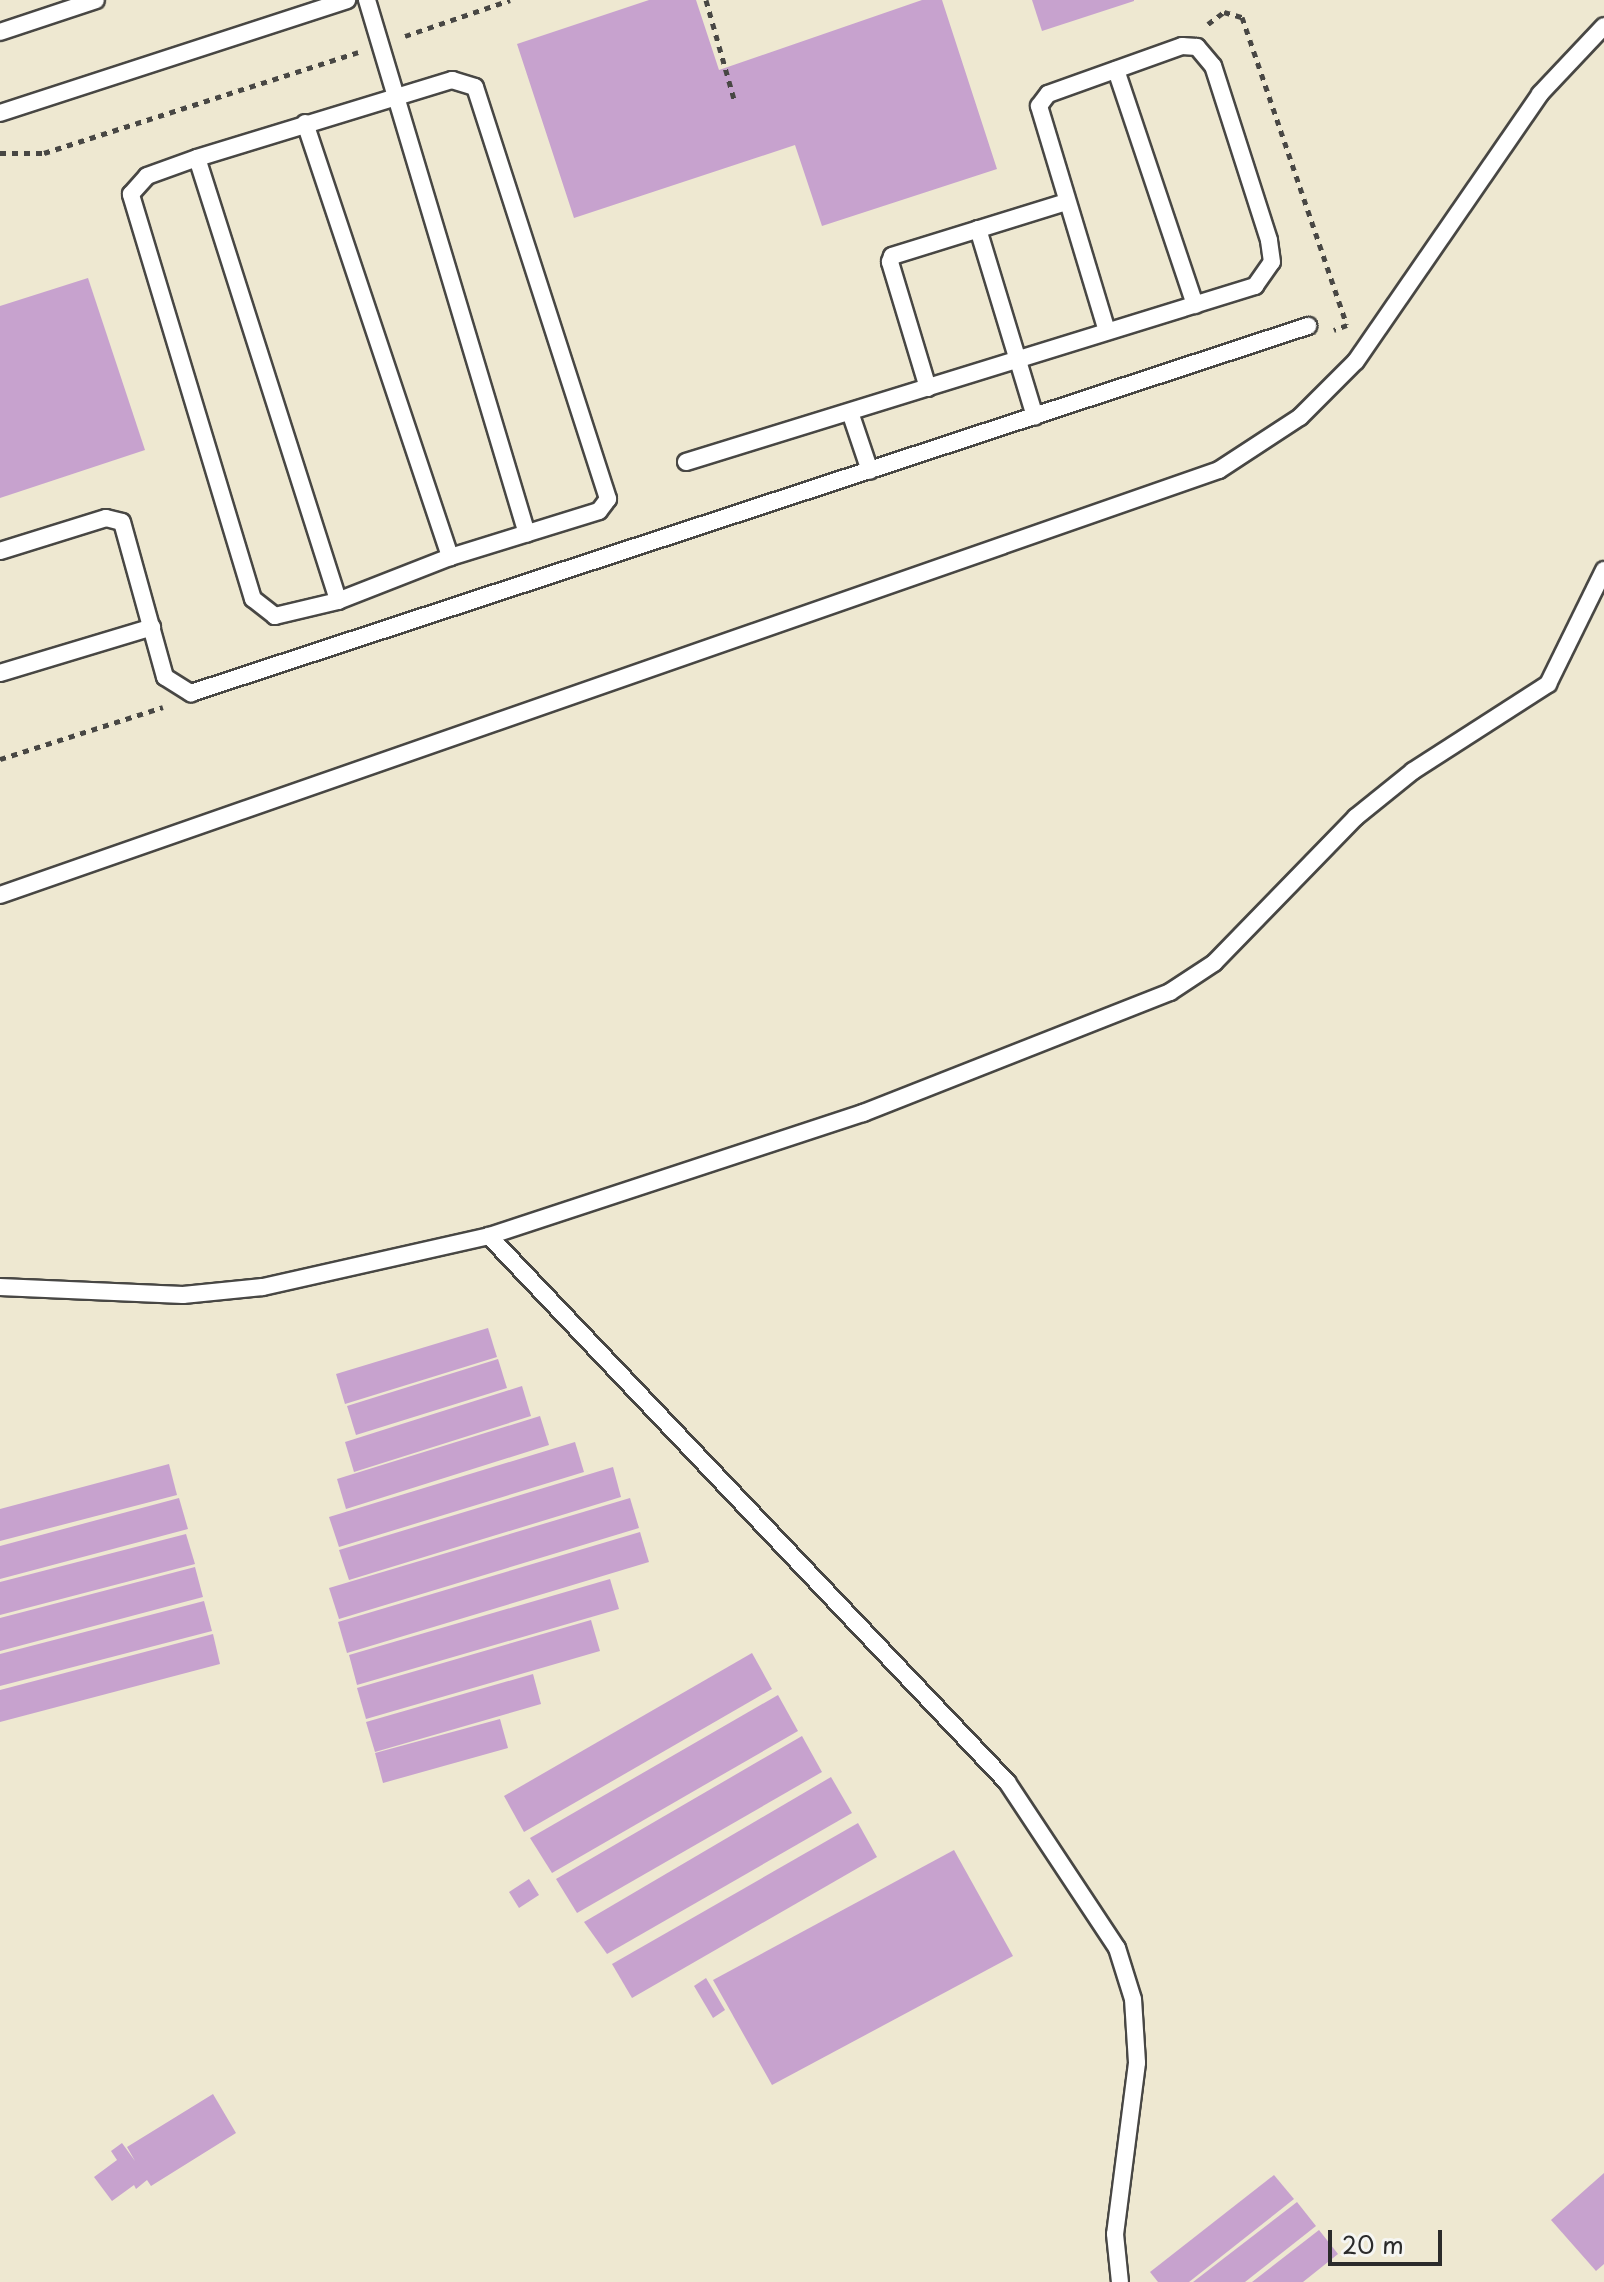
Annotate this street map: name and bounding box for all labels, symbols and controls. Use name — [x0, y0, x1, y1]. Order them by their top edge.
scale bar — [1332, 2214, 1446, 2264]
text: 20 m — [1342, 2226, 1404, 2262]

